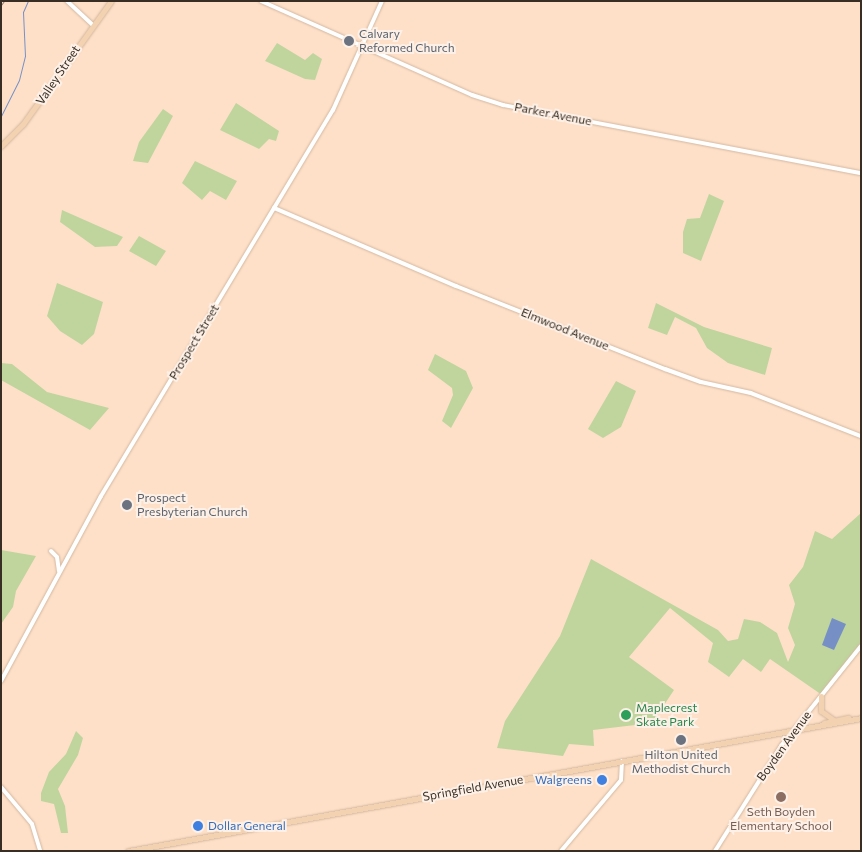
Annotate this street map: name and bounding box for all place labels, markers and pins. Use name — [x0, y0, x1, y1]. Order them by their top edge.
place label: Calvary Reformed Church — [359, 27, 455, 55]
marker: Calvary Reformed Church — [343, 35, 355, 47]
place label: Prospect Presbyterian Church — [137, 491, 248, 519]
marker: Prospect Presbyterian Church — [121, 499, 133, 511]
place label: Maplecrest Skate Park — [636, 701, 697, 729]
marker: Maplecrest Skate Park — [620, 709, 632, 721]
marker: Hilton United Methodist Church — [675, 734, 687, 746]
place label: Hilton United Methodist Church — [632, 748, 730, 776]
place label: Walgreens — [535, 773, 592, 787]
marker: Walgreens — [596, 774, 608, 786]
marker: Seth Boyden Elementary School — [775, 791, 787, 803]
place label: Seth Boyden Elementary School — [730, 805, 832, 833]
place label: Dollar General — [208, 819, 286, 833]
marker: Dollar General — [192, 820, 204, 832]

